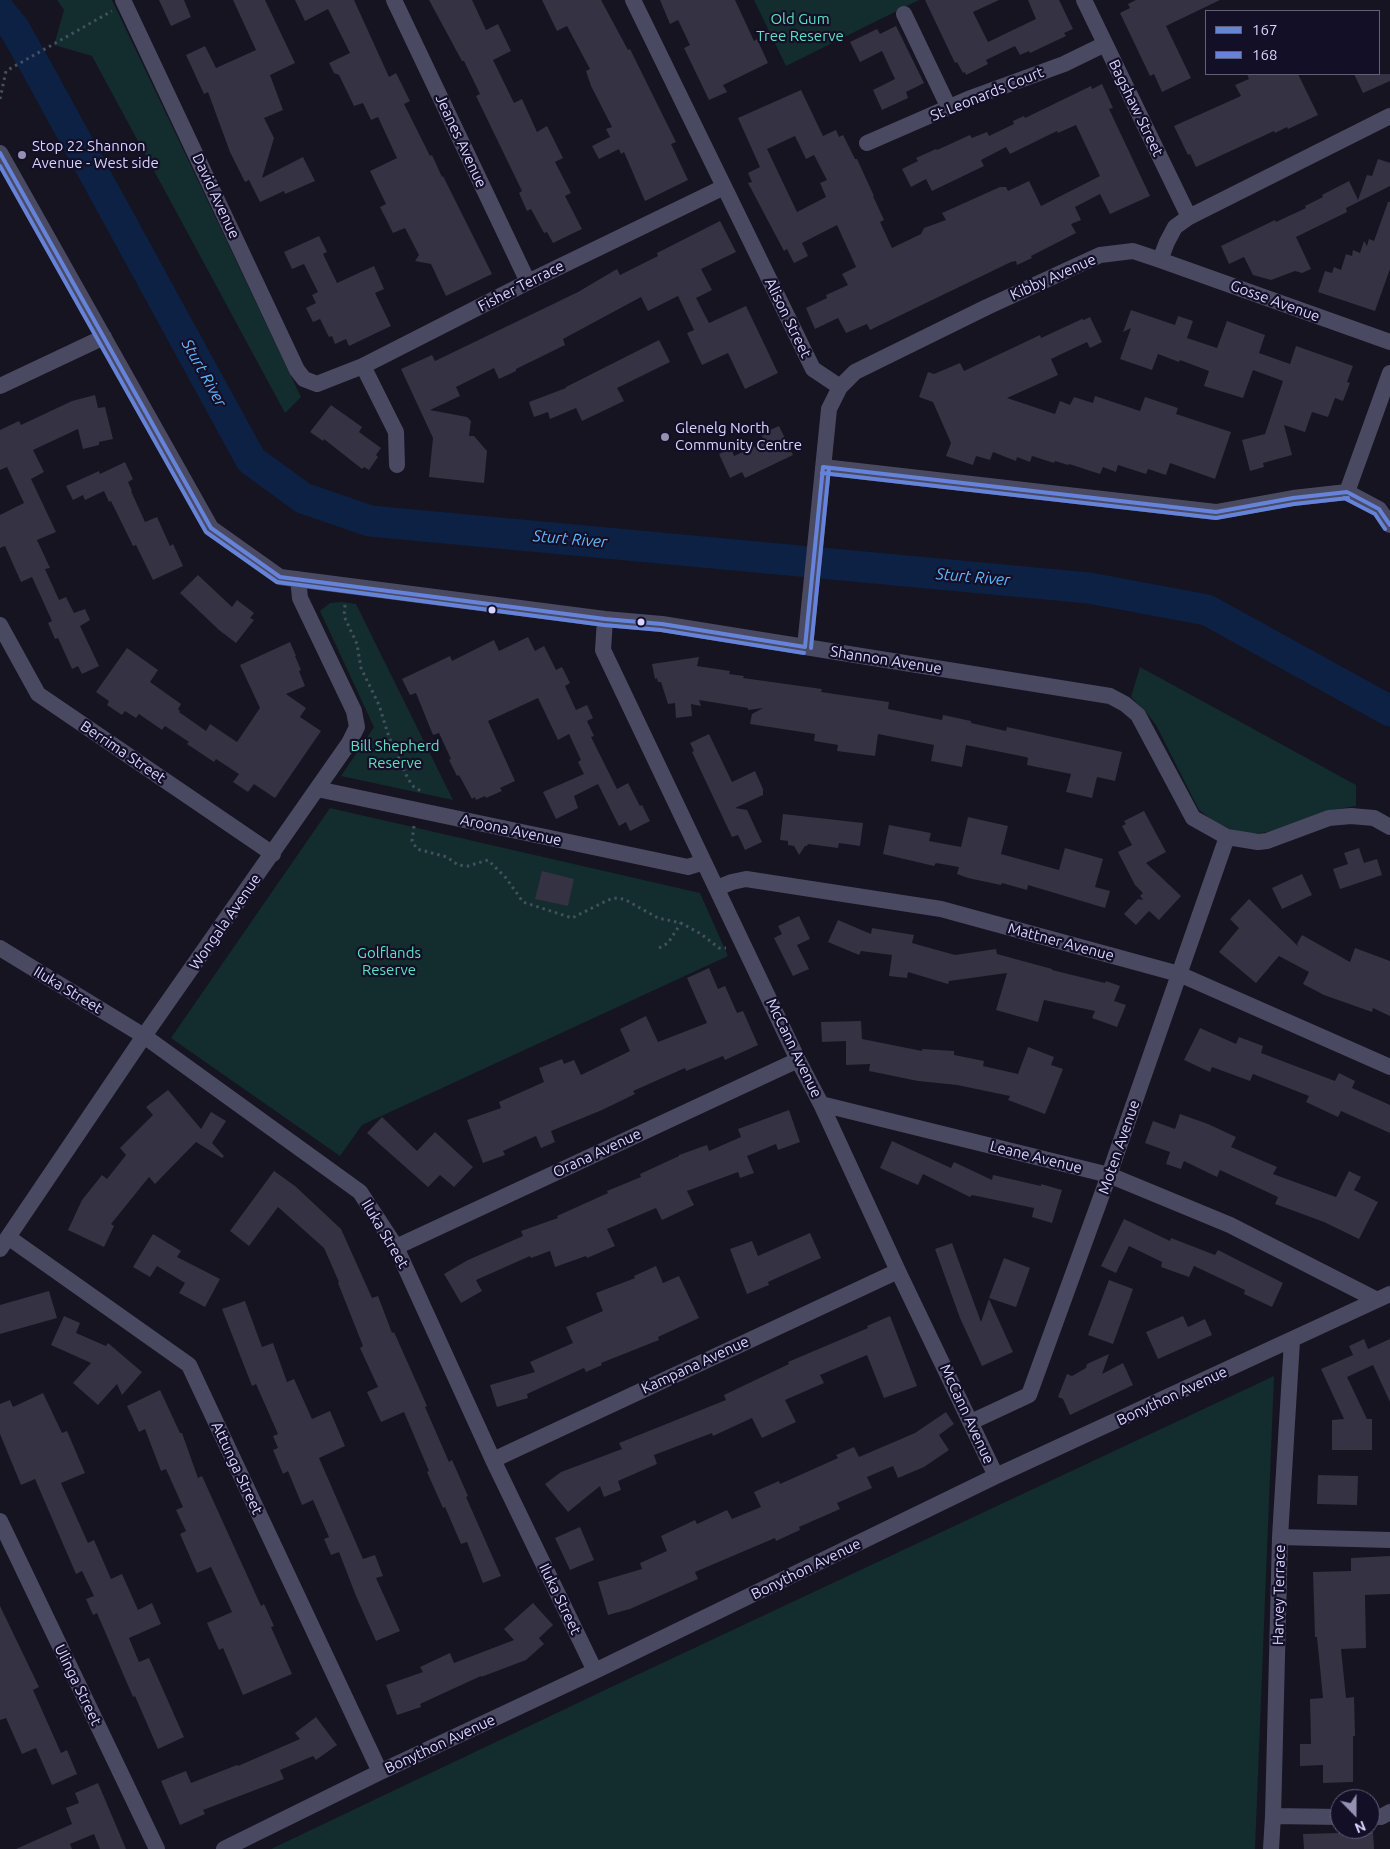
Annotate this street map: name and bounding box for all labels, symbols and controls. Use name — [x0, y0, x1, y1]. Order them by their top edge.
park label: Old Gum Tree Reserve — [756, 10, 844, 45]
legend — [1205, 10, 1380, 75]
text: 167 — [1252, 21, 1277, 38]
text: 168 — [1252, 46, 1277, 63]
street label: Bagshaw Street — [1105, 57, 1167, 159]
street label: St Leonards Court — [928, 63, 1046, 125]
street label: Jeanes Avenue — [432, 92, 490, 190]
place label: Stop 22 Shannon Avenue - West side — [32, 137, 159, 172]
marker: Stop 22 Shannon Avenue - West side — [16, 149, 28, 161]
street label: David Avenue — [188, 151, 244, 241]
street label: Kibby Avenue — [1007, 250, 1099, 304]
street label: Fisher Terrace — [475, 257, 567, 315]
street label: Alison Street — [761, 275, 815, 361]
street label: Gosse Avenue — [1228, 276, 1322, 326]
water label: Sturt River — [178, 336, 230, 410]
place label: Glenelg North Community Centre — [675, 419, 802, 454]
marker: Glenelg North Community Centre — [659, 431, 671, 443]
water label: Sturt River — [532, 526, 608, 552]
water label: Sturt River — [935, 564, 1011, 590]
unlabelled marker — [487, 605, 497, 615]
unlabelled marker — [636, 617, 646, 627]
street label: Shannon Avenue — [829, 642, 943, 678]
street label: Berrima Street — [77, 717, 169, 787]
park label: Bill Shepherd Reserve — [350, 737, 440, 772]
street label: Aroona Avenue — [459, 810, 563, 850]
street label: Wongala Avenue — [185, 871, 265, 973]
street label: Mattner Avenue — [1006, 919, 1116, 965]
park label: Golflands Reserve — [357, 944, 421, 979]
street label: Iluka Street — [30, 962, 106, 1018]
street label: McCann Avenue — [762, 996, 826, 1100]
street label: Moten Avenue — [1094, 1098, 1144, 1196]
street label: Orana Avenue — [550, 1125, 644, 1181]
street label: Leane Avenue — [988, 1137, 1084, 1177]
street label: Iluka Street — [357, 1196, 413, 1272]
street label: Kampana Avenue — [638, 1332, 752, 1398]
street label: McCann Avenue — [936, 1361, 998, 1467]
street label: Bonython Avenue — [1114, 1363, 1230, 1429]
street label: Attunga Street — [208, 1419, 266, 1517]
street label: Bonython Avenue — [748, 1535, 864, 1603]
street label: Harvey Terrace — [1269, 1545, 1289, 1645]
street label: Iluka Street — [535, 1560, 585, 1638]
street label: Ulinga Street — [51, 1641, 105, 1729]
street label: Bonython Avenue — [382, 1711, 498, 1777]
north arrow — [1330, 1789, 1380, 1839]
text: N — [1352, 1818, 1368, 1836]

